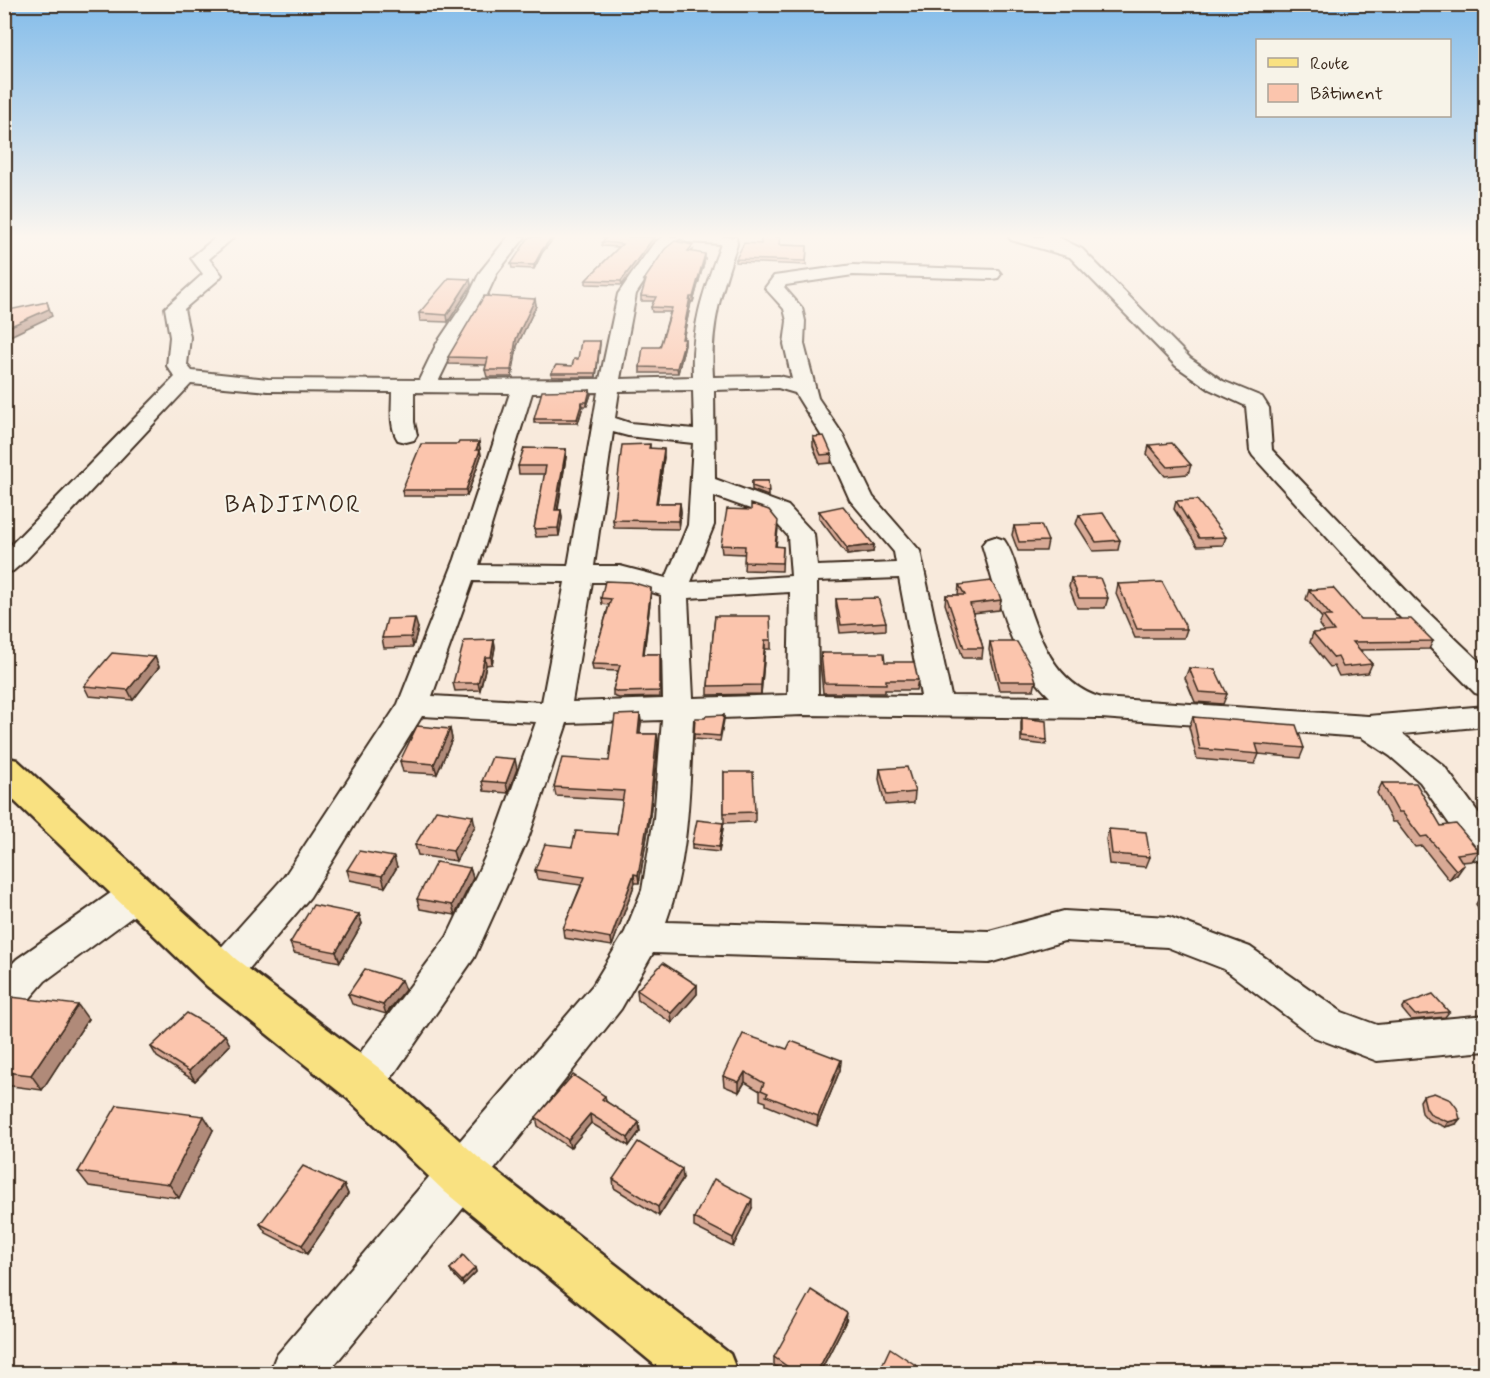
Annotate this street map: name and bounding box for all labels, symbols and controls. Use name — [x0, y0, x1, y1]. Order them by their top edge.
legend — [1256, 39, 1451, 117]
text: Route — [1310, 52, 1349, 76]
text: Bâtiment — [1310, 82, 1383, 106]
district label: BADJIMOR — [225, 490, 361, 521]

